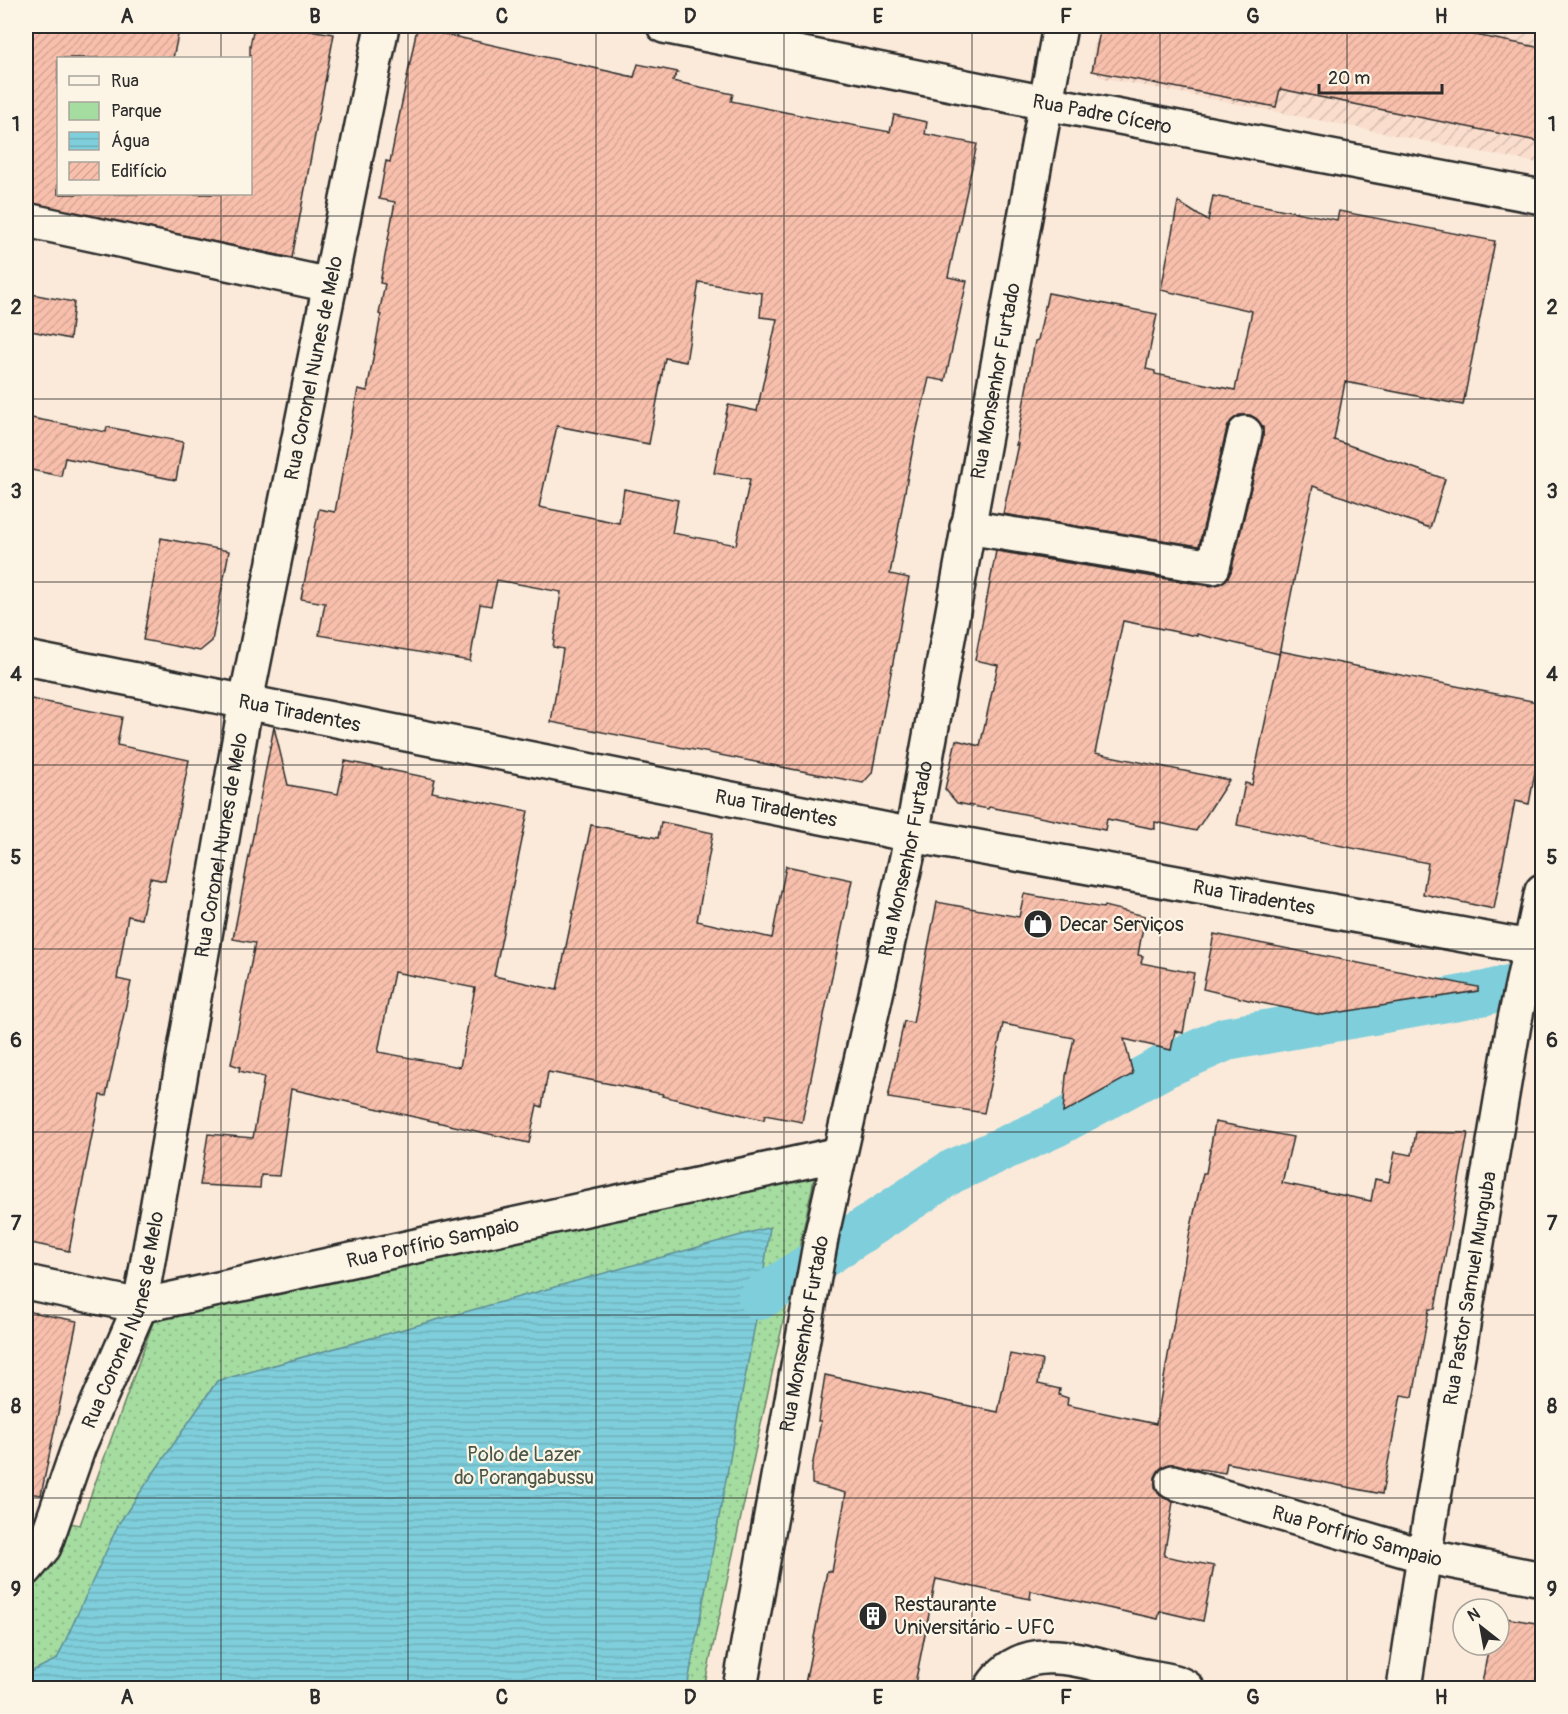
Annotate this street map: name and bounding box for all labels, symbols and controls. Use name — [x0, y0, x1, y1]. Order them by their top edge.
text: A — [121, 4, 134, 29]
text: B — [309, 4, 321, 29]
text: C — [496, 4, 508, 29]
text: D — [684, 4, 697, 29]
text: E — [873, 4, 884, 29]
text: F — [1060, 4, 1072, 29]
text: G — [1246, 4, 1260, 29]
text: H — [1435, 4, 1448, 29]
legend — [57, 57, 252, 195]
scale bar — [1319, 57, 1442, 95]
text: 20 m — [1328, 67, 1370, 90]
text: Rua — [111, 70, 139, 93]
street label: Rua Padre Cícero — [1030, 89, 1174, 140]
text: Parque — [111, 100, 161, 123]
text: 1 — [12, 112, 20, 137]
text: 1 — [1548, 112, 1556, 137]
text: Água — [111, 130, 150, 153]
text: Edifício — [111, 160, 167, 183]
street label: Rua Coronel Nunes de Melo — [279, 254, 348, 482]
street label: Rua Monsenhor Furtado — [965, 280, 1026, 481]
text: 2 — [10, 295, 22, 320]
text: 2 — [1546, 295, 1558, 320]
text: 3 — [10, 479, 22, 504]
text: 3 — [1546, 479, 1558, 504]
text: 4 — [10, 662, 22, 687]
text: 4 — [1546, 662, 1558, 687]
street label: Rua Tiradentes — [236, 689, 363, 738]
street label: Rua Coronel Nunes de Melo — [189, 730, 253, 960]
street label: Rua Monsenhor Furtado — [873, 759, 938, 959]
street label: Rua Tiradentes — [713, 784, 839, 833]
text: 5 — [11, 845, 22, 870]
text: 5 — [1547, 845, 1558, 870]
street label: Rua Tiradentes — [1191, 874, 1317, 921]
shop icon: Decar Serviços — [1022, 908, 1054, 940]
place label: Decar Serviços — [1059, 912, 1184, 937]
text: 6 — [10, 1028, 22, 1053]
text: 6 — [1546, 1028, 1558, 1053]
street label: Rua Pastor Samuel Munguba — [1438, 1169, 1502, 1407]
street label: Rua Coronel Nunes de Melo — [76, 1209, 169, 1432]
text: 7 — [11, 1211, 22, 1236]
text: 7 — [1547, 1211, 1558, 1236]
street label: Rua Porfírio Sampaio — [344, 1212, 521, 1274]
street label: Rua Monsenhor Furtado — [774, 1233, 834, 1434]
text: 8 — [11, 1394, 21, 1419]
text: 8 — [1547, 1394, 1557, 1419]
park label: Polo de Lazer do Porangabussu — [454, 1442, 594, 1490]
street label: Rua Porfírio Sampaio — [1269, 1500, 1444, 1572]
text: 9 — [11, 1577, 21, 1602]
text: 9 — [1547, 1577, 1557, 1602]
place label: Restaurante Universitário - UFC — [894, 1592, 1055, 1640]
north arrow — [1451, 1597, 1511, 1657]
building icon: Restaurante Universitário - UFC — [857, 1600, 889, 1632]
text: N — [1464, 1604, 1484, 1626]
text: A — [121, 1685, 134, 1710]
text: B — [309, 1685, 321, 1710]
text: C — [496, 1685, 508, 1710]
text: D — [684, 1685, 697, 1710]
text: E — [873, 1685, 884, 1710]
text: F — [1060, 1685, 1072, 1710]
text: G — [1246, 1685, 1260, 1710]
text: H — [1435, 1685, 1448, 1710]

